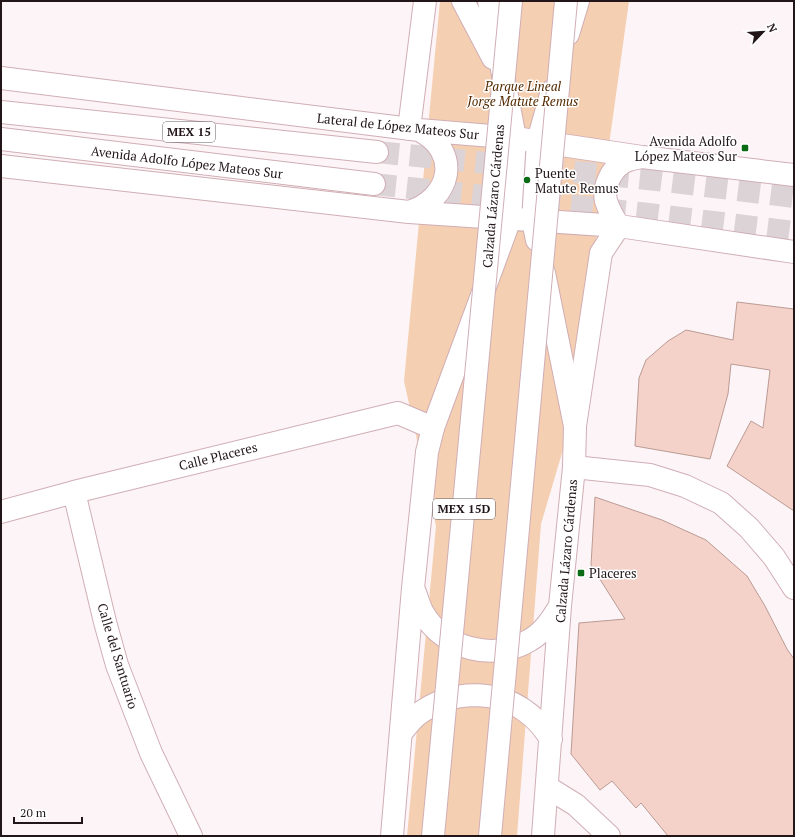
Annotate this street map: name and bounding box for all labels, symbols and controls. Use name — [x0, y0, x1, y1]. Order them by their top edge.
north arrow — [743, 12, 783, 52]
text: N — [764, 21, 780, 35]
park label: Parque Lineal Jorge Matute Remus — [466, 77, 579, 110]
street label: Lateral de López Mateos Sur — [316, 109, 480, 143]
road number: MEX 15 — [163, 122, 215, 142]
street label: Calzada Lázaro Cárdenas — [478, 123, 508, 269]
place label: Avenida Adolfo López Mateos Sur — [635, 132, 737, 165]
street label: Avenida Adolfo López Mateos Sur — [90, 141, 284, 183]
marker: Avenida Adolfo López Mateos Sur — [740, 143, 750, 153]
place label: Puente Matute Remus — [535, 164, 619, 197]
marker: Puente Matute Remus — [522, 175, 532, 185]
street label: Calle Placeres — [177, 438, 259, 474]
street label: Calzada Lázaro Cárdenas — [551, 478, 581, 624]
road number: MEX 15D — [433, 499, 495, 519]
place label: Placeres — [589, 564, 637, 582]
marker: Placeres — [576, 568, 586, 578]
street label: Calle del Santuario — [93, 601, 143, 711]
scale bar — [14, 799, 82, 825]
text: 20 m — [20, 805, 47, 820]

